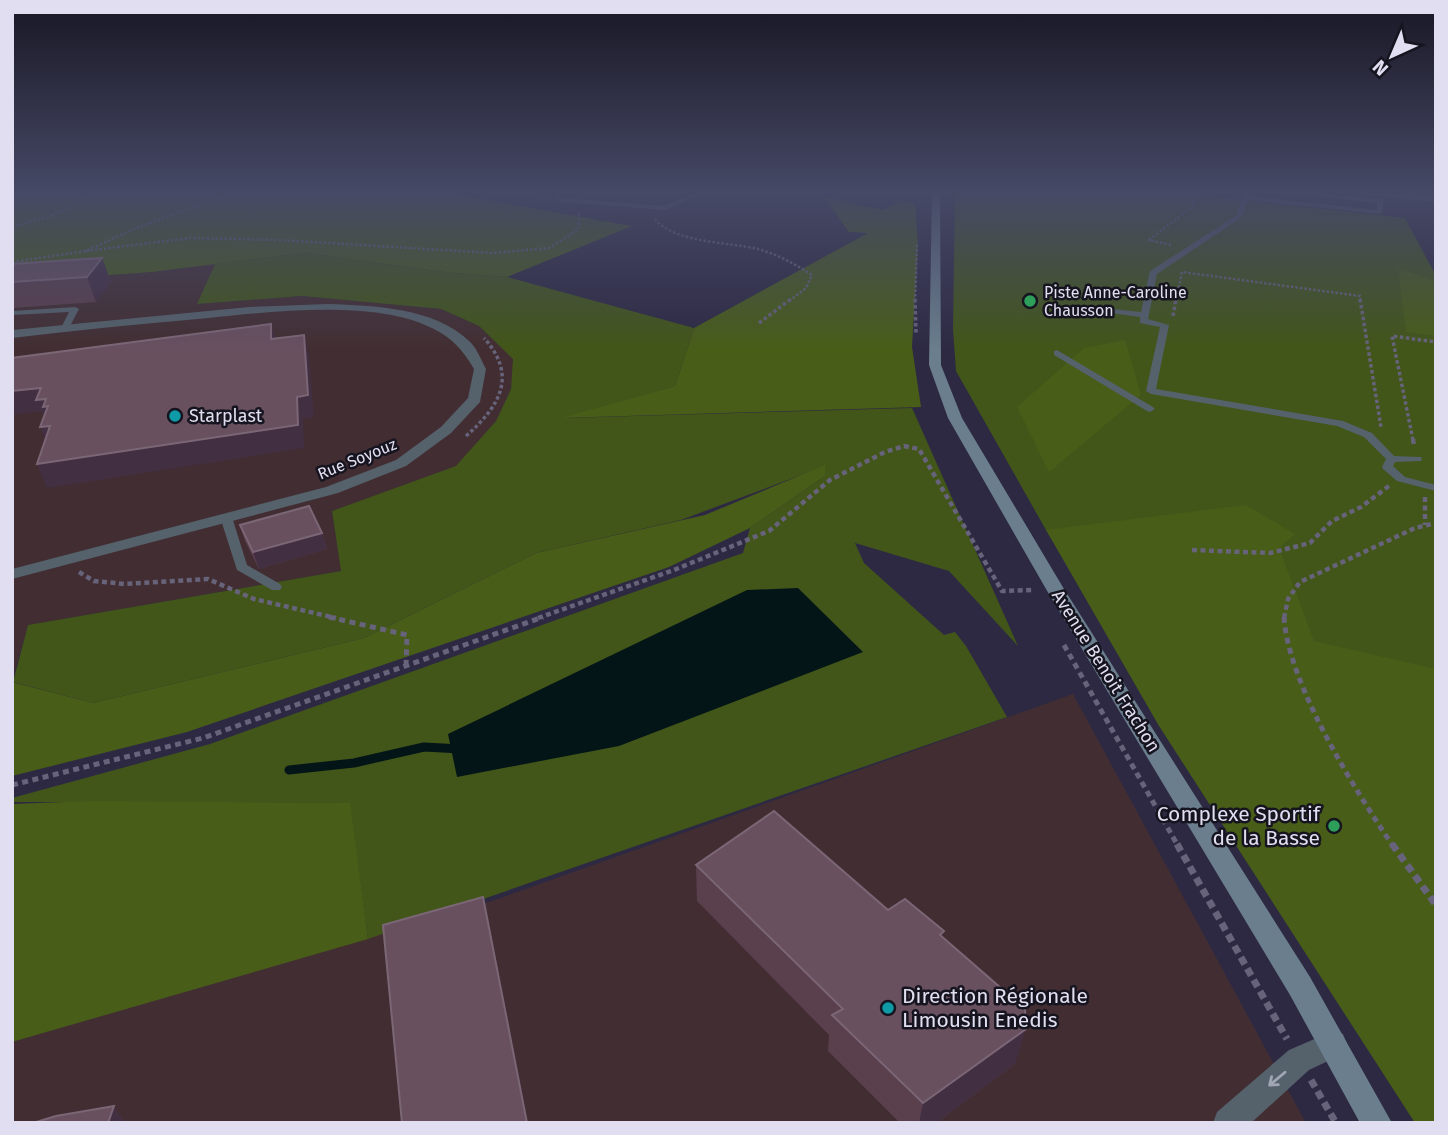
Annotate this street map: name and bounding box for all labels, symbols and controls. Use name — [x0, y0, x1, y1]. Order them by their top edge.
north arrow — [1357, 21, 1427, 91]
text: N — [1368, 55, 1393, 81]
place label: Piste Anne-Caroline Chausson — [1044, 283, 1187, 320]
marker: Piste Anne-Caroline Chausson — [1022, 293, 1038, 309]
place label: Starplast — [189, 405, 263, 427]
marker: Starplast — [167, 408, 183, 424]
street label: Rue Soyouz — [315, 435, 399, 483]
street label: Avenue Benoit Frachon — [1047, 586, 1165, 756]
place label: Complexe Sportif de la Basse — [1157, 801, 1322, 851]
marker: Complexe Sportif de la Basse — [1326, 818, 1342, 834]
place label: Direction Régionale Limousin Enedis — [902, 983, 1088, 1033]
marker: Direction Régionale Limousin Enedis — [880, 1000, 896, 1016]
one-way arrow — [1269, 1071, 1287, 1087]

